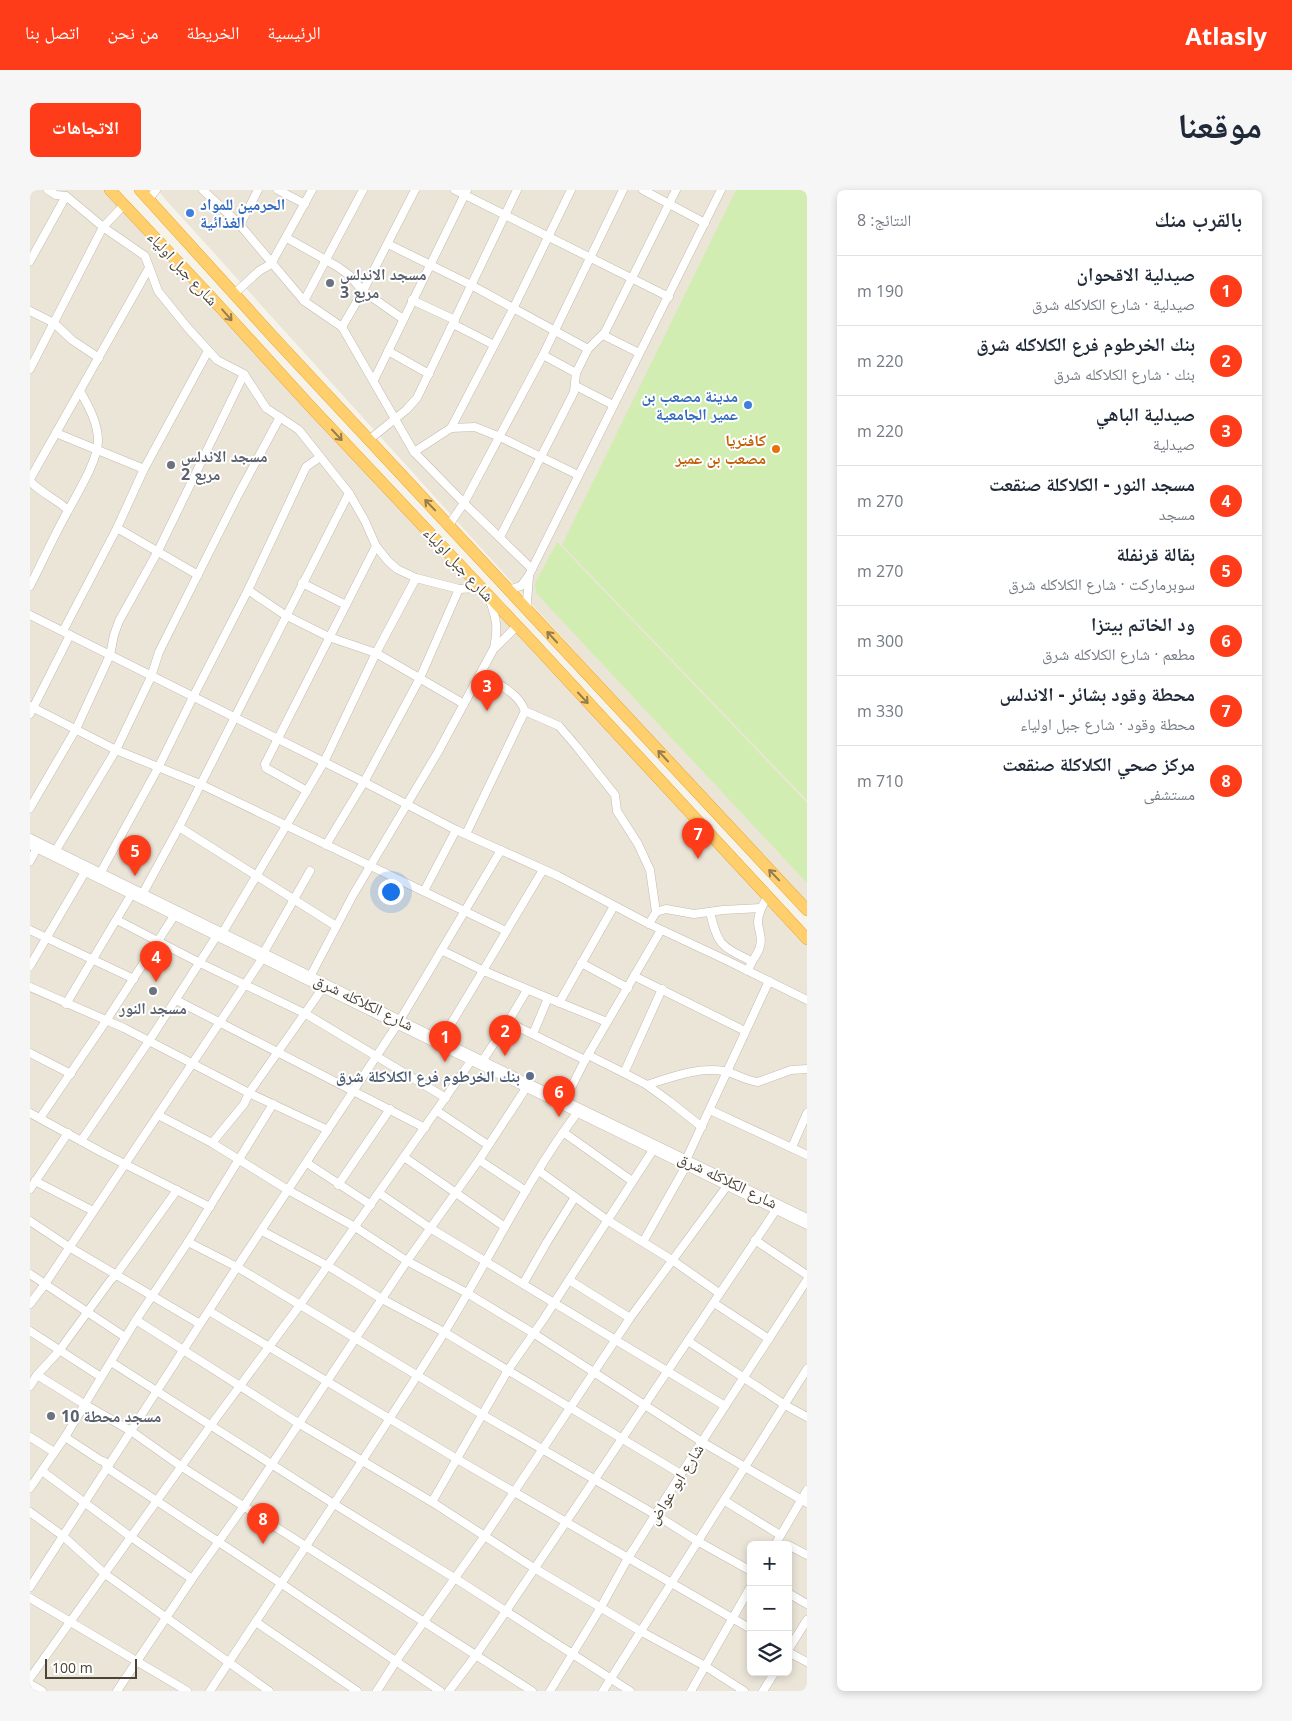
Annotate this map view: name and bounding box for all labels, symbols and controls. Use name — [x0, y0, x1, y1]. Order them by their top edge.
text: Atlasly — [1185, 19, 1267, 52]
text: اتصل بنا — [25, 20, 80, 44]
text: من نحن — [108, 20, 158, 44]
text: الخريطة — [186, 20, 239, 44]
text: الرئيسية — [267, 20, 321, 44]
text: موقعنا — [1177, 101, 1262, 148]
button: الاتجاهات — [30, 103, 141, 157]
place label: الحرمين للمواد الغذائية — [200, 193, 285, 233]
text: بالقرب منك — [1155, 205, 1242, 233]
marker: الحرمين للمواد الغذائية — [184, 207, 196, 219]
text: النتائج: 8 — [857, 209, 911, 231]
street label: شارع جبل اولياء — [143, 226, 223, 310]
text: صيدلية الاقحوان — [1077, 261, 1195, 287]
place label: مسجد الاندلس مربع 3 — [340, 263, 427, 303]
marker: مسجد الاندلس مربع 3 — [324, 277, 336, 289]
text: 190 m — [857, 280, 903, 302]
text: 1 — [1221, 280, 1231, 302]
text: صيدلية · شارع الكلاكله شرق — [1032, 293, 1195, 315]
one-way arrow — [221, 309, 233, 322]
text: بنك الخرطوم فرع الكلاكله شرق — [976, 331, 1195, 357]
text: 220 m — [857, 350, 903, 372]
text: 2 — [1221, 350, 1231, 372]
text: بنك · شارع الكلاكله شرق — [1053, 363, 1195, 385]
place label: مدينة مصعب بن عمير الجامعية — [641, 385, 738, 425]
marker: مدينة مصعب بن عمير الجامعية — [742, 399, 754, 411]
text: صيدلية الباهي — [1096, 401, 1195, 427]
text: 220 m — [857, 420, 903, 442]
text: 3 — [1221, 420, 1231, 442]
one-way arrow — [331, 428, 343, 441]
place label: كافتريا مصعب بن عمير — [674, 429, 766, 469]
text: صيدلية — [1153, 433, 1195, 455]
marker: كافتريا مصعب بن عمير — [770, 443, 782, 455]
place label: مسجد الاندلس مربع 2 — [181, 445, 268, 485]
marker: مسجد الاندلس مربع 2 — [165, 459, 177, 471]
text: مسجد النور - الكلاكلة صنقعت — [989, 471, 1195, 497]
text: 270 m — [857, 490, 903, 512]
text: 4 — [1221, 490, 1231, 512]
one-way arrow — [424, 500, 436, 512]
text: مسجد — [1159, 503, 1195, 525]
street label: شارع جبل اولياء — [419, 522, 499, 606]
text: بقالة قرنفلة — [1116, 541, 1195, 567]
text: 270 m — [857, 560, 903, 582]
text: 5 — [1221, 560, 1231, 582]
text: سوبرماركت · شارع الكلاكله شرق — [1008, 573, 1195, 595]
text: ود الخاتم بيتزا — [1091, 611, 1195, 637]
text: 300 m — [857, 630, 903, 652]
text: 6 — [1221, 630, 1231, 652]
one-way arrow — [546, 631, 558, 643]
text: مطعم · شارع الكلاكله شرق — [1042, 643, 1195, 665]
pin: 3 — [471, 670, 503, 711]
text: محطة وقود بشائر - الاندلس — [1000, 681, 1195, 707]
one-way arrow — [577, 691, 588, 704]
text: 330 m — [857, 700, 903, 722]
text: 7 — [1221, 700, 1231, 722]
text: محطة وقود · شارع جبل اولياء — [1020, 713, 1195, 735]
one-way arrow — [657, 750, 669, 762]
text: مركز صحي الكلاكلة صنقعت — [1002, 751, 1195, 777]
text: 710 m — [857, 770, 903, 792]
text: 8 — [1221, 770, 1231, 792]
text: مستشفى — [1144, 783, 1195, 805]
pin: 7 — [682, 818, 714, 859]
pin: 5 — [119, 835, 151, 876]
one-way arrow — [768, 868, 780, 881]
your location — [378, 879, 404, 905]
pin: 4 — [140, 941, 172, 982]
street label: شارع الكلاكله شرق — [311, 968, 417, 1036]
marker: مسجد النور — [147, 985, 159, 997]
place label: مسجد النور — [118, 997, 187, 1019]
pin: 2 — [489, 1015, 521, 1056]
pin: 1 — [429, 1021, 461, 1062]
place label: بنك الخرطوم فرع الكلاكلة شرق — [336, 1065, 520, 1088]
marker: بنك الخرطوم فرع الكلاكلة شرق — [524, 1070, 536, 1082]
pin: 6 — [543, 1076, 575, 1117]
street label: شارع الكلاكله شرق — [675, 1146, 781, 1214]
place label: مسجد محطة 10 — [61, 1405, 161, 1427]
marker: مسجد محطة 10 — [45, 1410, 57, 1422]
street label: شارع ابو عواض — [641, 1439, 709, 1529]
pin: 8 — [247, 1503, 279, 1544]
map controls — [747, 1541, 792, 1676]
button: + — [747, 1541, 792, 1586]
button: − — [747, 1586, 792, 1631]
button: layers — [747, 1631, 792, 1676]
scale bar — [45, 1656, 138, 1679]
text: 100 m — [52, 1658, 93, 1677]

